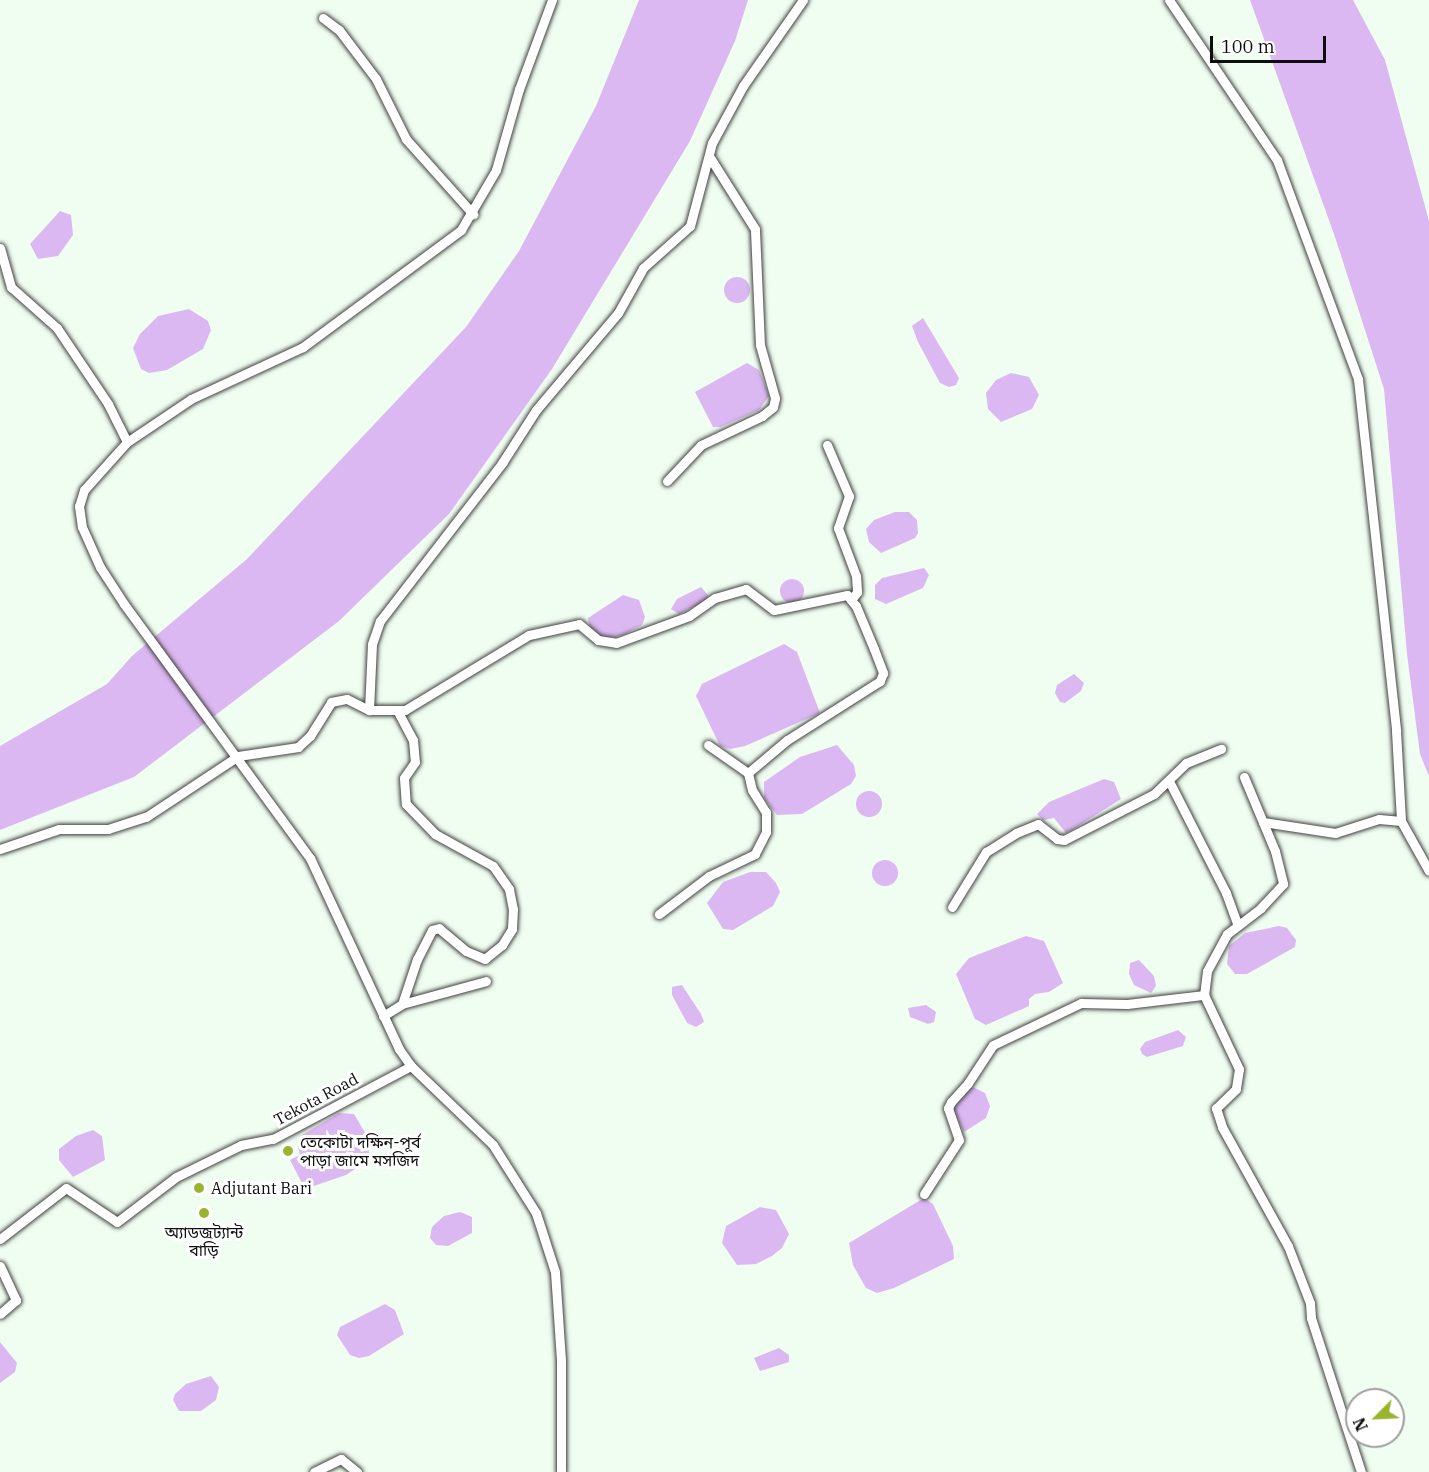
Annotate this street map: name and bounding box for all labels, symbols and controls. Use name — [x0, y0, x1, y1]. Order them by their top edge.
scale bar — [1213, 24, 1328, 62]
text: 100 m — [1221, 35, 1275, 58]
street label: Tekota Road — [271, 1069, 361, 1129]
place label: তেকোটা দক্ষিন-পূর্ব পাড়া জামে মসজিদ — [300, 1132, 421, 1170]
marker: তেকোটা দক্ষিন-পূর্ব পাড়া জামে মসজিদ — [281, 1144, 295, 1158]
place label: Adjutant Bari — [211, 1178, 312, 1198]
marker: Adjutant Bari — [192, 1181, 206, 1195]
marker: অ্যাডজুট্যান্ট বাড়ি — [197, 1206, 211, 1220]
place label: অ্যাডজুট্যান্ট বাড়ি — [165, 1222, 243, 1260]
north arrow — [1345, 1388, 1405, 1448]
text: N — [1349, 1415, 1372, 1434]

